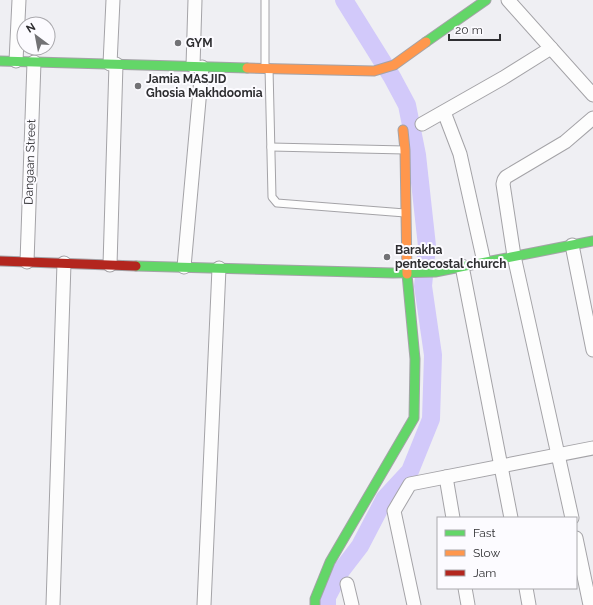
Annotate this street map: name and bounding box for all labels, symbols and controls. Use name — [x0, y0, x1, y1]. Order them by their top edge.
north arrow — [16, 16, 56, 56]
scale bar — [449, 16, 500, 42]
text: N — [24, 20, 38, 36]
text: 20 m — [455, 23, 483, 37]
place label: GYM — [186, 36, 213, 50]
marker: GYM — [173, 38, 183, 48]
place label: Jamia MASJID Ghosia Makhdoomia — [146, 72, 263, 100]
marker: Jamia MASJID Ghosia Makhdoomia — [133, 81, 143, 91]
street label: Dangaan Street — [22, 119, 38, 205]
place label: Barakha pentecostal church — [395, 243, 506, 271]
marker: Barakha pentecostal church — [382, 252, 392, 262]
legend — [437, 517, 577, 589]
text: Fast — [473, 526, 496, 540]
text: Slow — [473, 546, 500, 560]
text: Jam — [473, 566, 496, 580]

